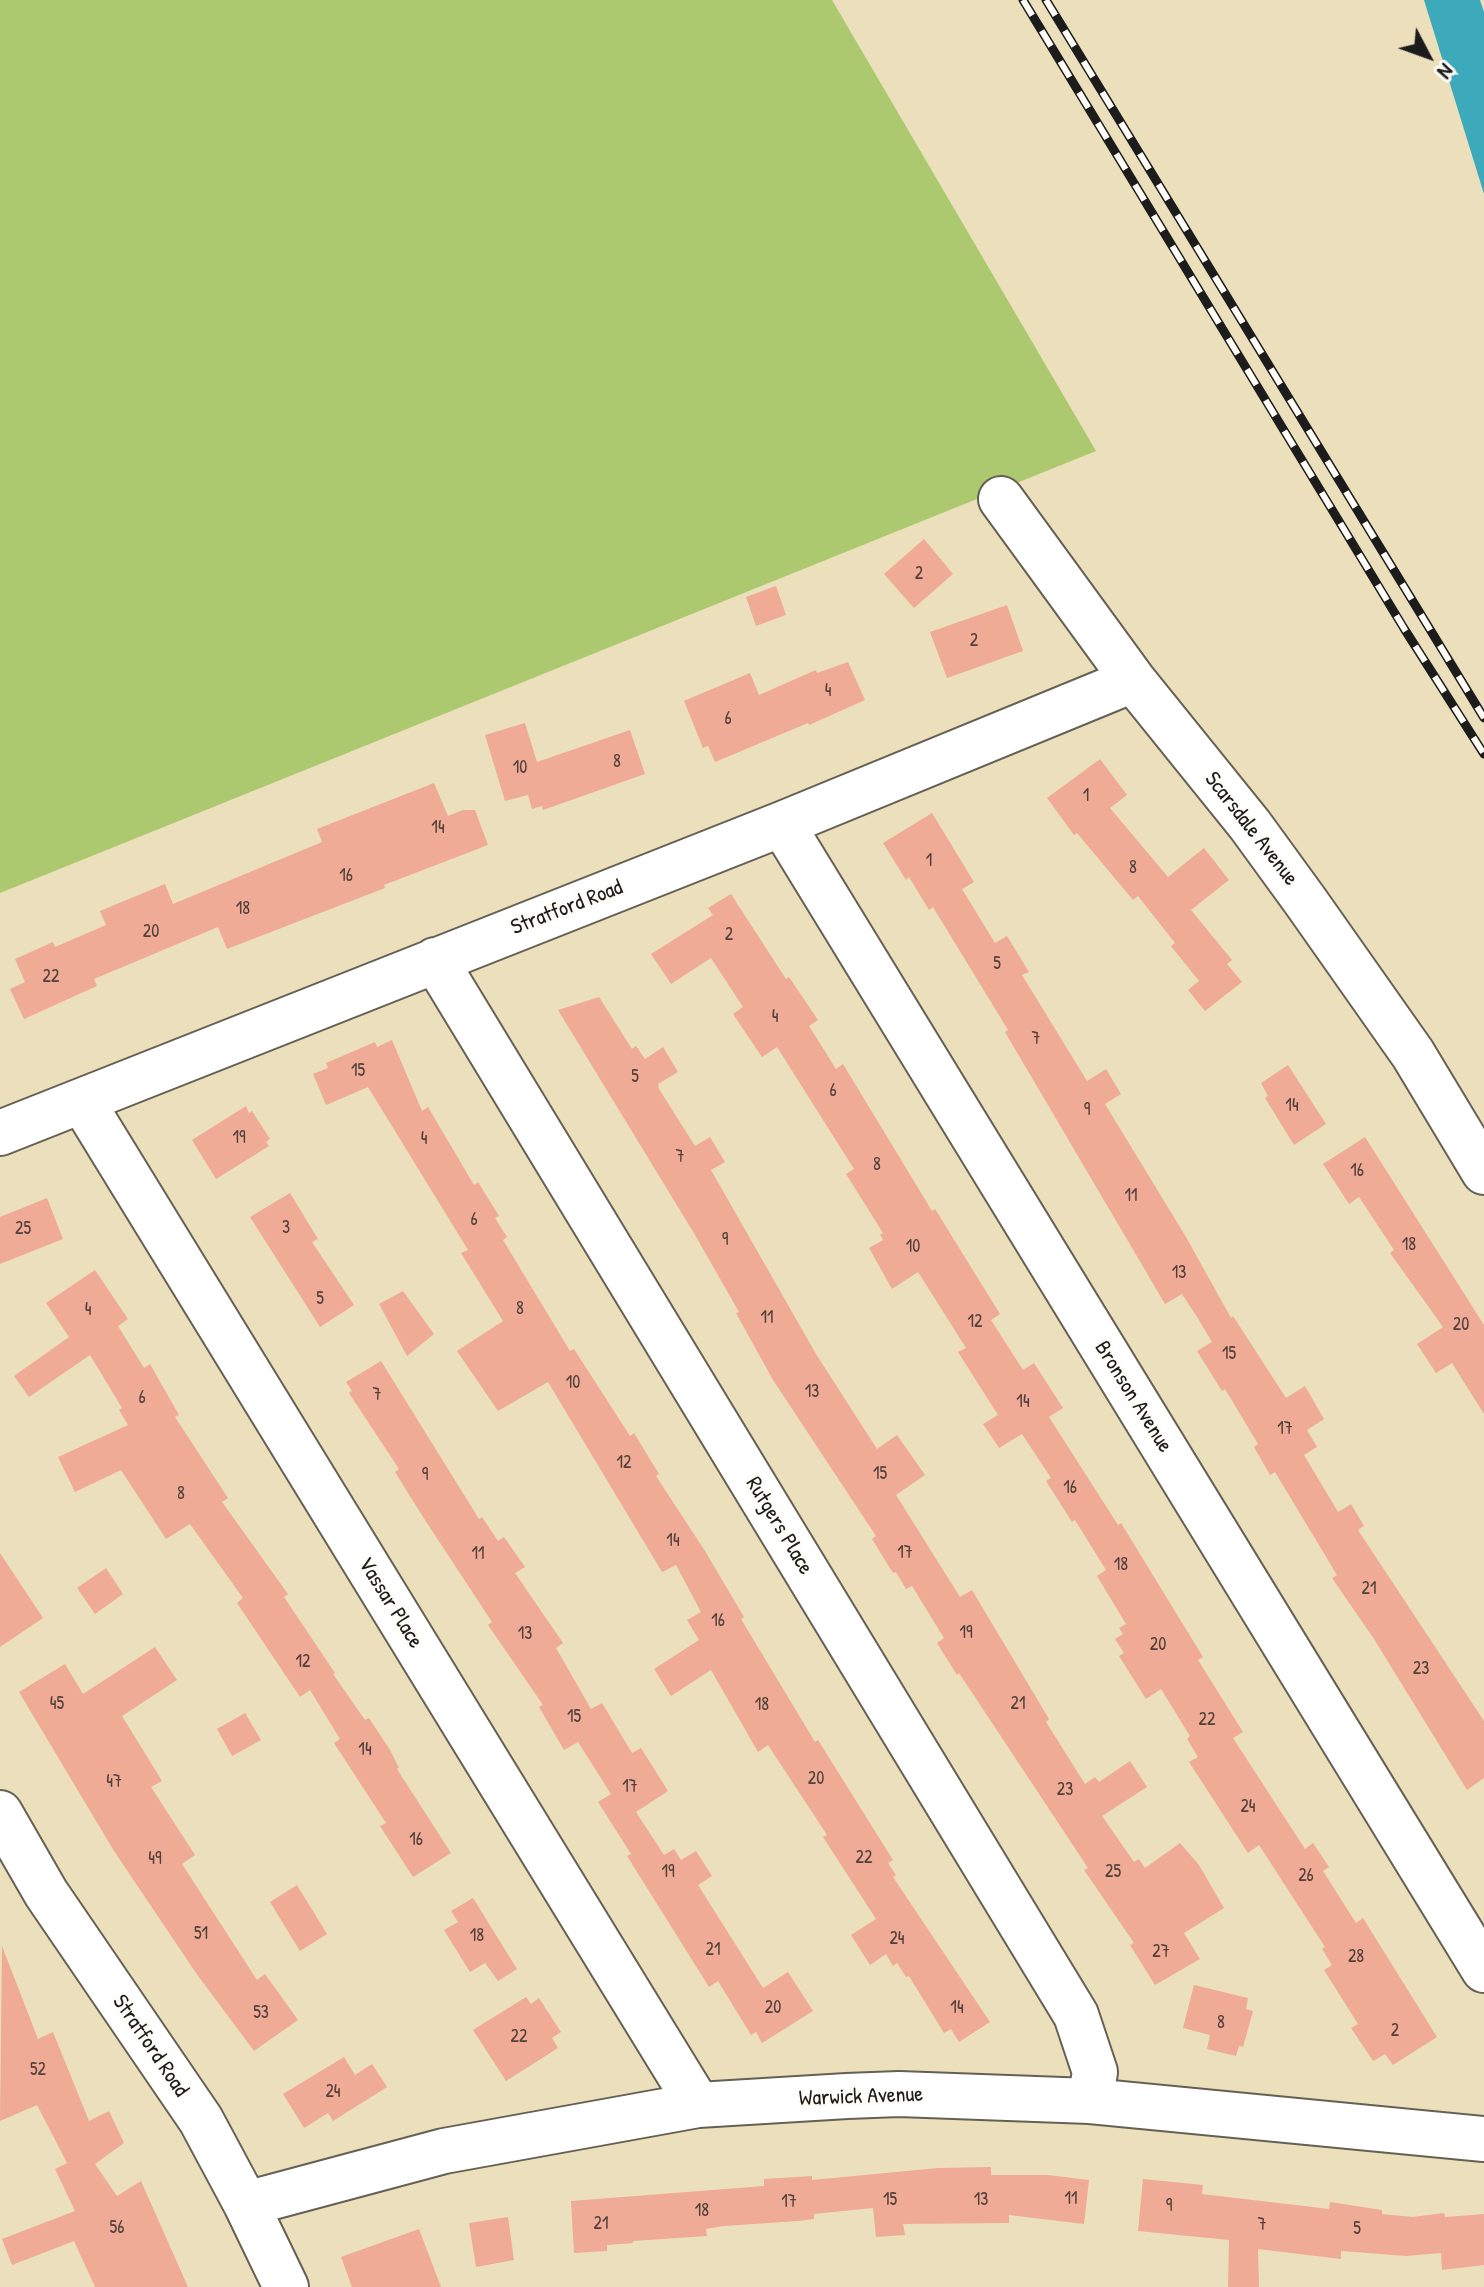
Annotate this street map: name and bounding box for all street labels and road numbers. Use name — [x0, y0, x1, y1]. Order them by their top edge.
street label: Scarsdale Avenue — [1198, 767, 1304, 891]
street label: Stratford Road — [508, 875, 626, 941]
street label: Bronson Avenue — [1088, 1336, 1178, 1458]
street label: Rutgers Place — [740, 1472, 818, 1580]
street label: Vassar Place — [352, 1553, 428, 1653]
street label: Stratford Road — [106, 1990, 194, 2102]
street label: Warwick Avenue — [798, 2082, 924, 2112]

